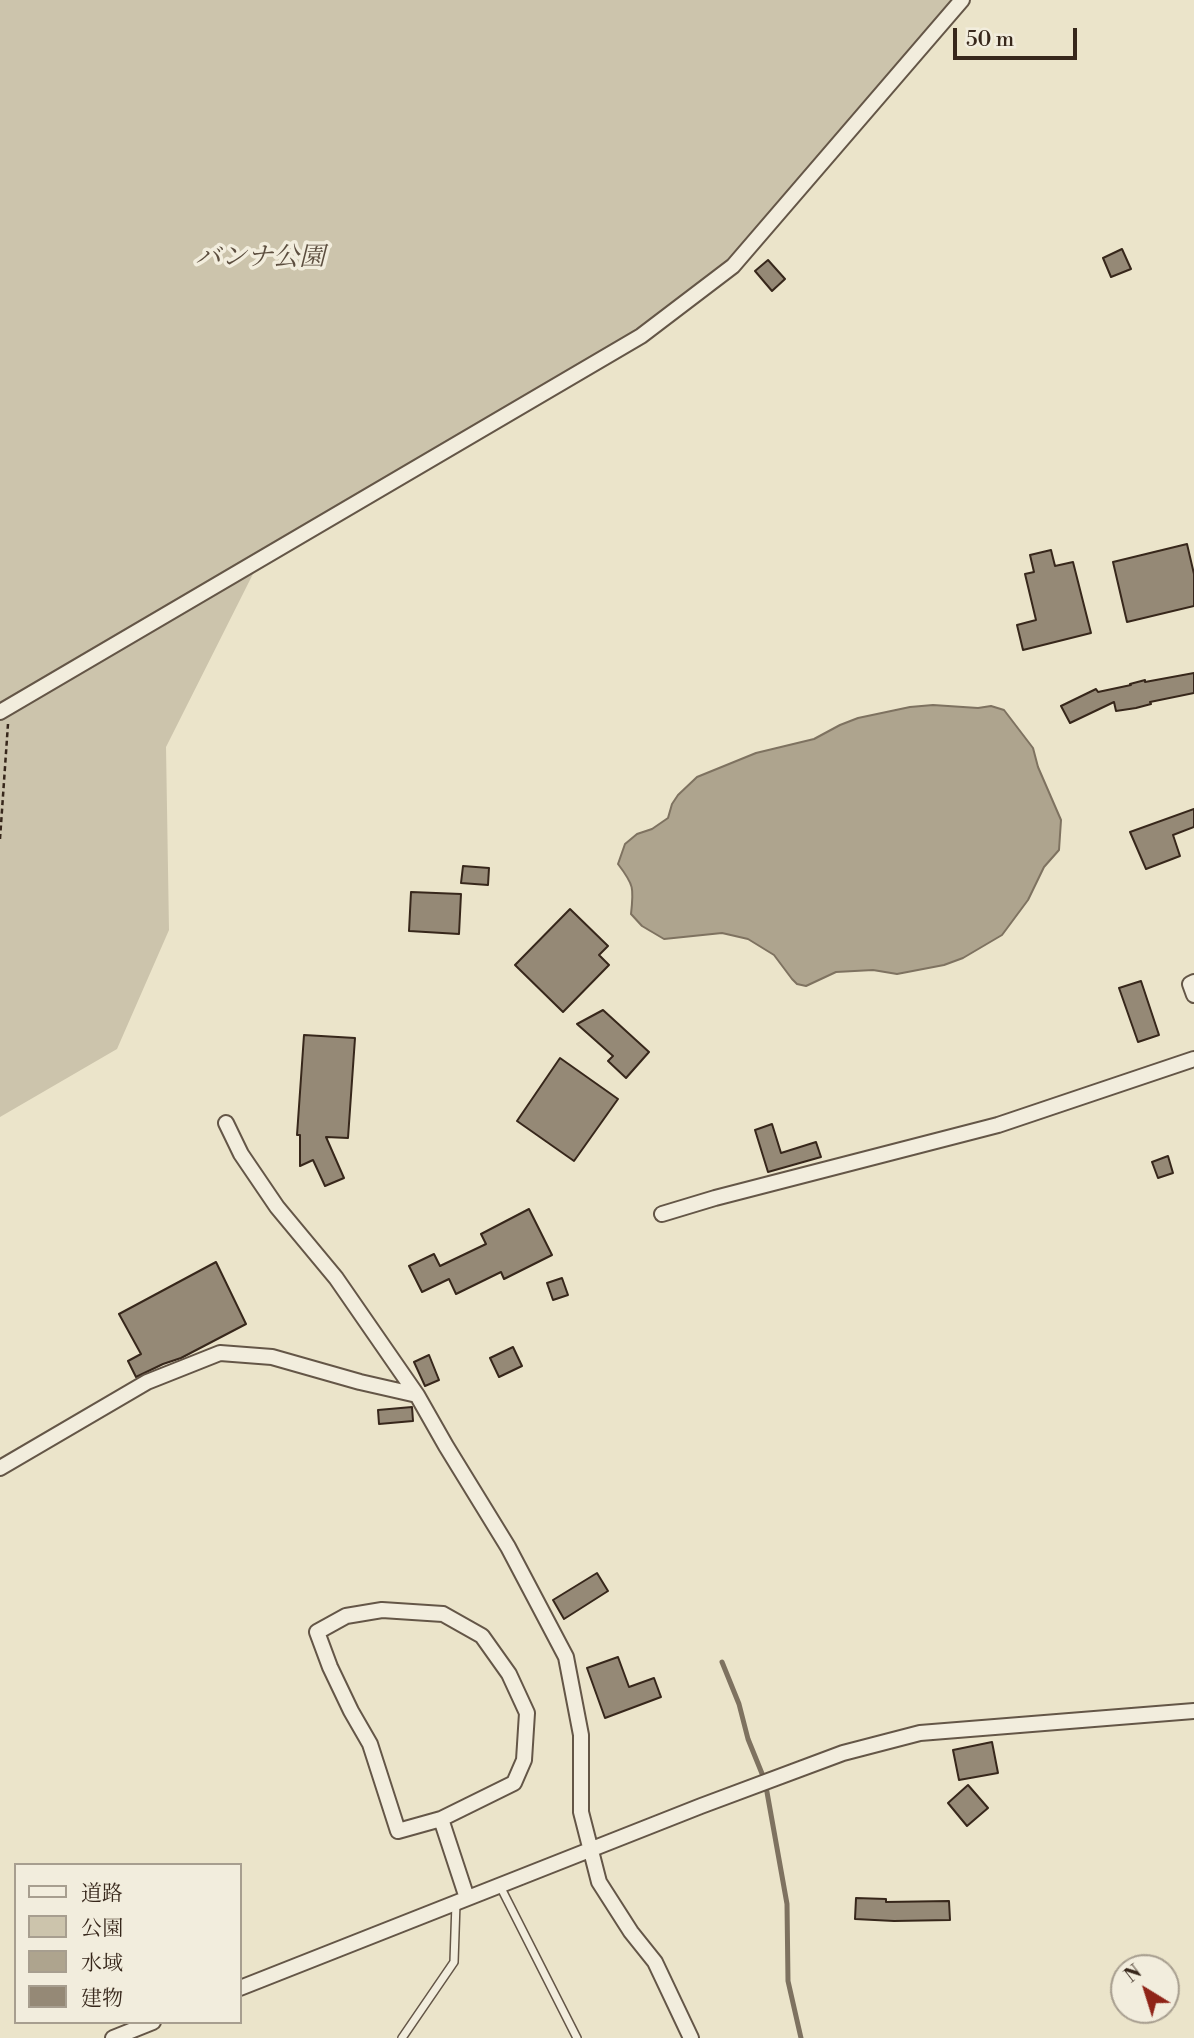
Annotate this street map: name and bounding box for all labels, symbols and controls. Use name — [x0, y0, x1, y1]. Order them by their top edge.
scale bar — [956, 14, 1080, 58]
text: 50 m — [966, 27, 1014, 53]
park label: バンナ公園 — [195, 243, 325, 275]
legend — [14, 1863, 242, 2024]
text: 道路 — [81, 1881, 123, 1907]
text: 公園 — [81, 1916, 123, 1942]
text: 水域 — [81, 1951, 123, 1977]
north arrow — [1110, 1954, 1180, 2024]
text: N — [1120, 1960, 1147, 1988]
text: 建物 — [81, 1986, 123, 2012]

